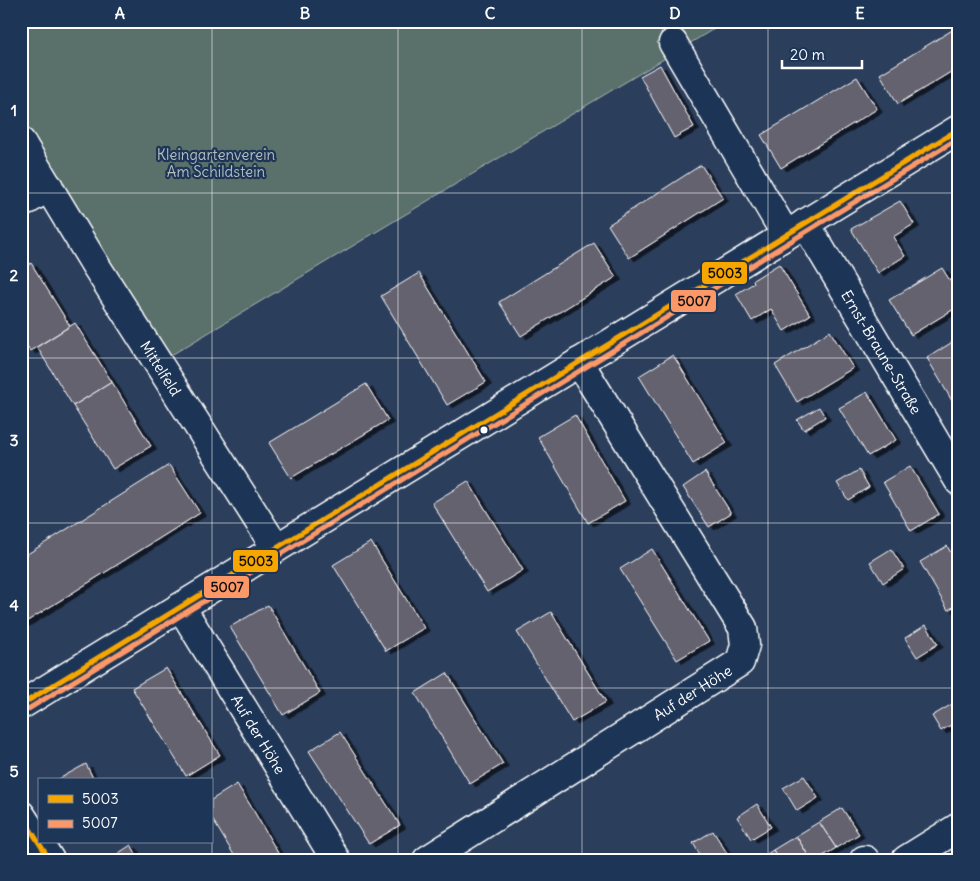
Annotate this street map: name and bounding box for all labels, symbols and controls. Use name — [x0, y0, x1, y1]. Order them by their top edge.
text: A — [115, 3, 125, 23]
text: B — [300, 3, 311, 23]
text: C — [485, 3, 496, 23]
text: D — [669, 3, 681, 23]
text: E — [855, 3, 865, 23]
scale bar — [782, 38, 862, 70]
text: 20 m — [790, 45, 825, 64]
text: 1 — [11, 100, 17, 120]
park label: Kleingartenverein Am Schildstein — [157, 145, 276, 181]
line badge: 5003 — [701, 261, 748, 285]
text: 5003 — [708, 264, 742, 282]
text: 2 — [10, 265, 19, 285]
street label: Ernst-Braune-Straße — [837, 286, 926, 417]
line badge: 5007 — [670, 289, 717, 313]
text: 5007 — [677, 292, 711, 310]
street label: Mittelfeld — [137, 337, 186, 399]
unlabelled marker — [479, 425, 489, 435]
text: 3 — [9, 430, 19, 450]
line badge: 5003 — [232, 549, 279, 573]
text: 5003 — [239, 552, 273, 570]
line badge: 5007 — [203, 575, 250, 599]
text: 5007 — [210, 578, 244, 596]
text: 4 — [9, 595, 19, 615]
street label: Auf der Höhe — [650, 660, 735, 724]
street label: Auf der Höhe — [227, 691, 290, 777]
text: 5 — [9, 761, 19, 781]
legend — [38, 778, 212, 844]
text: 5003 — [82, 789, 119, 808]
text: 5007 — [82, 813, 118, 832]

